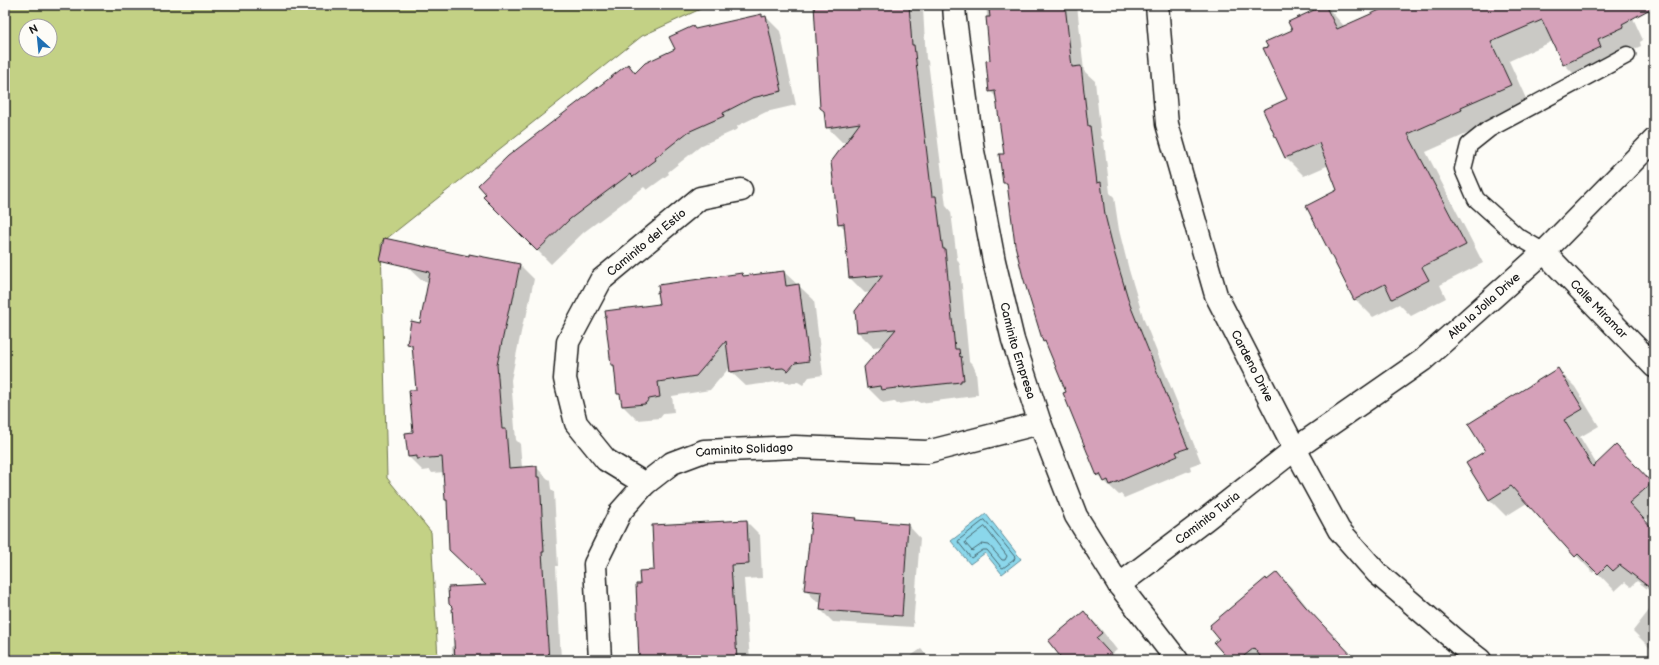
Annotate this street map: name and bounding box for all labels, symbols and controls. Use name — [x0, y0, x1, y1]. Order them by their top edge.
north arrow — [18, 18, 58, 58]
text: N — [27, 22, 40, 37]
street label: Caminito del Estio — [604, 206, 689, 280]
street label: Alta la Jolla Drive — [1445, 270, 1524, 342]
street label: Calle Miramar — [1567, 277, 1631, 342]
street label: Caminito Empresa — [996, 301, 1039, 401]
street label: Cardeno Drive — [1227, 328, 1277, 405]
street label: Caminito Solidago — [693, 440, 794, 462]
street label: Caminito Turia — [1172, 488, 1243, 548]

